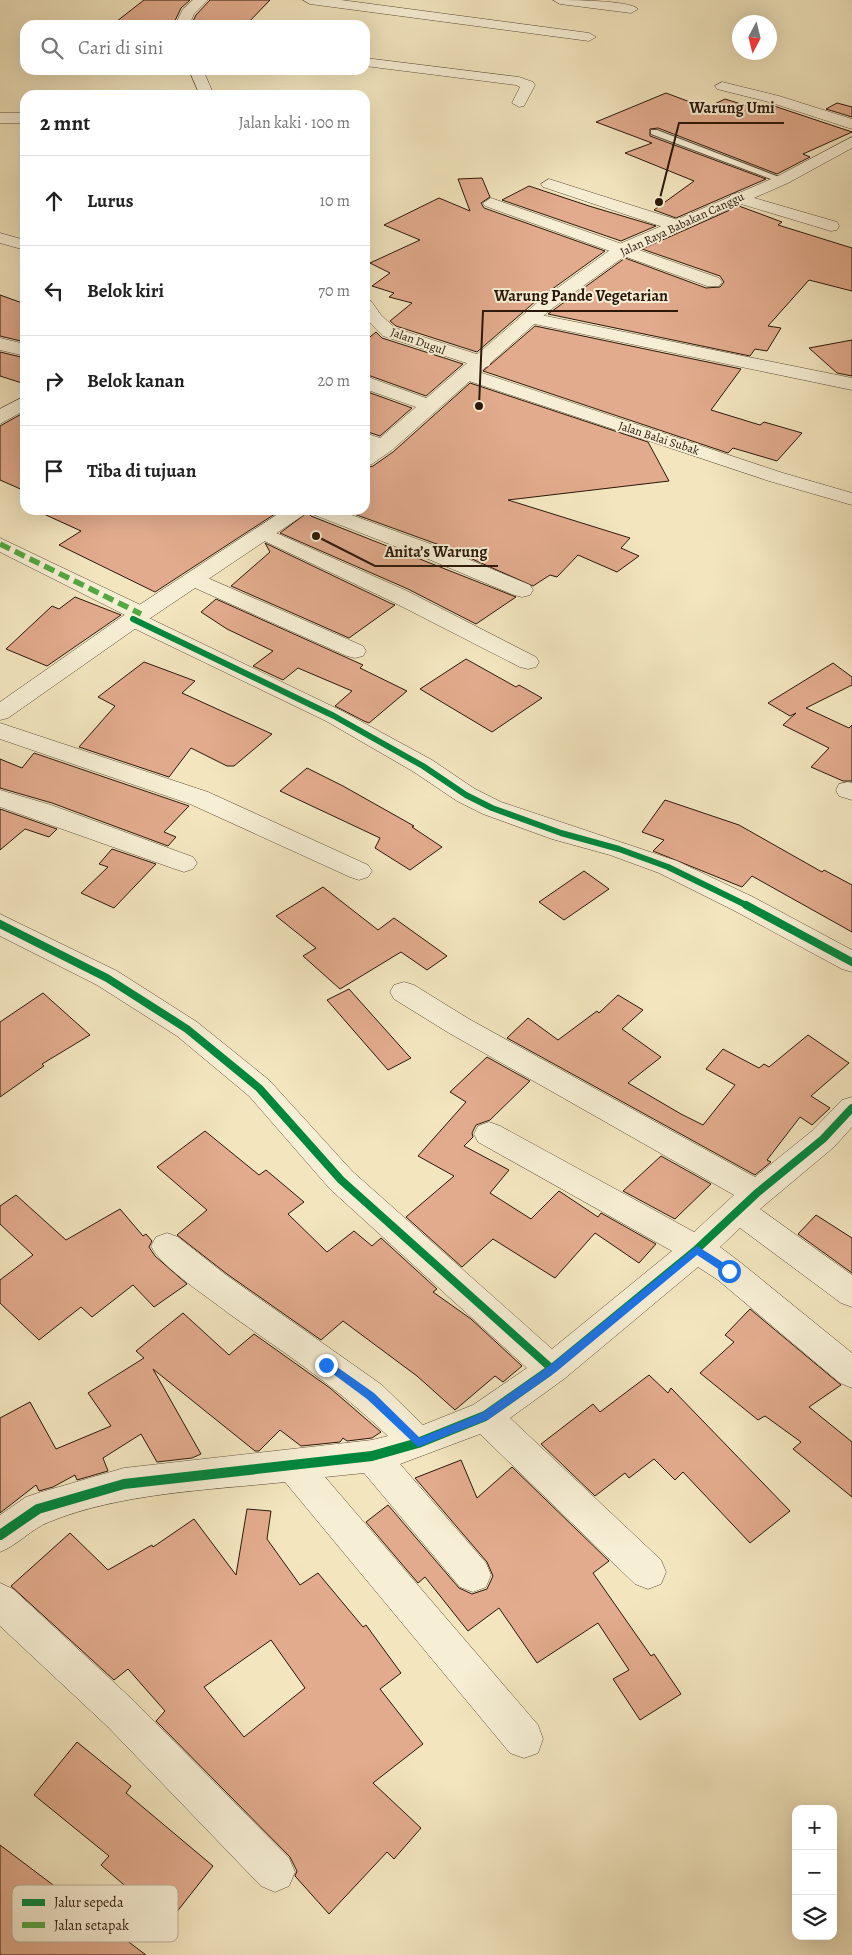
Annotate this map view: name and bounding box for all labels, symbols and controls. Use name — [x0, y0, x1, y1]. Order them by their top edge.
north arrow — [732, 15, 777, 60]
search box — [20, 20, 370, 75]
icon: search — [38, 34, 66, 62]
text: Cari di sini — [78, 35, 163, 61]
callout: Warung Umi — [679, 92, 784, 123]
text: Warung Umi — [688, 97, 775, 119]
text: 2 mnt — [40, 109, 90, 137]
text: Jalan kaki · 100 m — [238, 112, 350, 134]
icon: ahead — [40, 187, 68, 215]
text: Lurus — [87, 188, 133, 214]
street label: Jalan Raya Babakan Canggu — [617, 188, 747, 260]
text: 10 m — [320, 190, 350, 212]
icon: left — [40, 277, 68, 305]
text: Belok kiri — [87, 278, 164, 304]
text: 70 m — [318, 280, 350, 302]
callout: Warung Pande Vegetarian — [483, 280, 678, 311]
text: Warung Pande Vegetarian — [493, 285, 668, 307]
street label: Jalan Dugul — [388, 324, 448, 358]
icon: right — [40, 367, 68, 395]
text: Belok kanan — [87, 368, 185, 394]
text: 20 m — [317, 370, 350, 392]
street label: Jalan Balai Subak — [617, 417, 702, 459]
icon: arrive — [40, 457, 68, 485]
text: Tiba di tujuan — [87, 458, 196, 484]
callout: Anita’s Warung — [375, 535, 498, 566]
text: Anita’s Warung — [384, 541, 488, 563]
route start — [718, 1260, 741, 1283]
route end — [315, 1354, 338, 1377]
map controls — [792, 1805, 837, 1940]
button: + — [792, 1805, 837, 1850]
button: − — [792, 1850, 837, 1895]
legend — [12, 1885, 178, 1942]
text: Jalur sepeda — [54, 1893, 124, 1912]
button: layers — [792, 1895, 837, 1940]
text: Jalan setapak — [54, 1916, 129, 1935]

